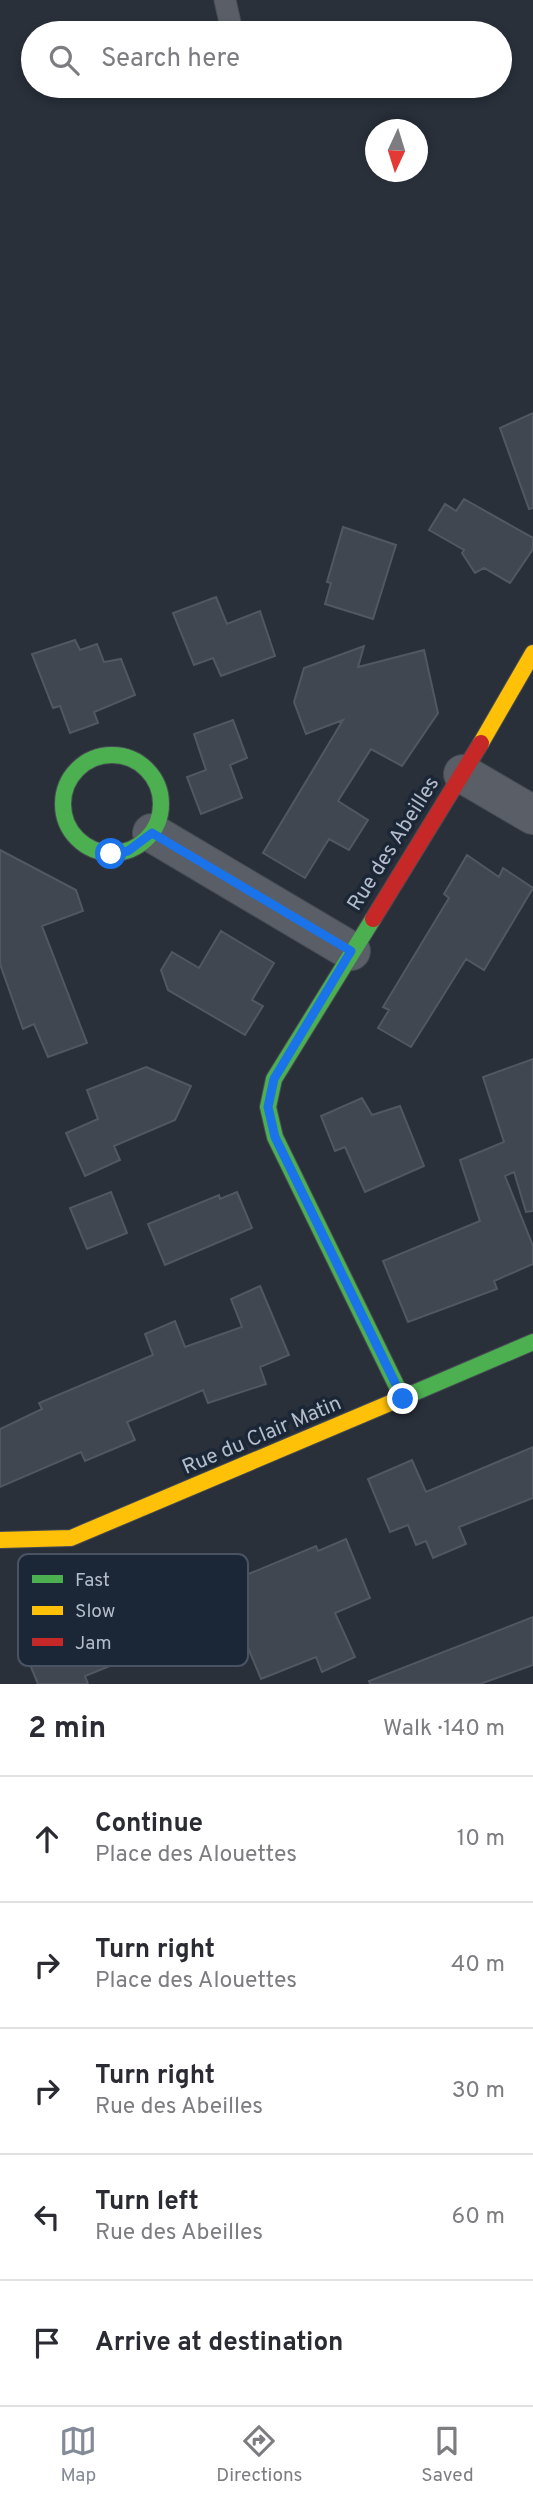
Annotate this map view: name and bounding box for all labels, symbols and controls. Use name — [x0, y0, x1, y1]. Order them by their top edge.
search box — [21, 21, 512, 98]
icon: search — [45, 41, 83, 79]
text: Search here — [101, 43, 240, 76]
north arrow — [365, 119, 428, 182]
street label: Rue des Abeilles — [342, 772, 446, 916]
route start — [95, 838, 126, 869]
route end — [387, 1383, 418, 1414]
street label: Rue du Clair Matin — [178, 1390, 346, 1482]
legend — [18, 1554, 248, 1666]
text: Fast — [75, 1569, 110, 1593]
text: Slow — [75, 1600, 115, 1624]
text: Jam — [75, 1632, 112, 1656]
text: 2 min — [28, 1711, 106, 1748]
text: Walk · 140 m — [383, 1715, 505, 1744]
text: Continue — [95, 1808, 203, 1841]
icon: ahead — [28, 1820, 66, 1858]
text: 10 m — [457, 1825, 505, 1854]
text: Place des Alouettes — [95, 1841, 297, 1870]
text: Turn right — [95, 1934, 215, 1967]
icon: right — [28, 1946, 66, 1984]
text: 40 m — [451, 1951, 505, 1980]
text: Place des Alouettes — [95, 1967, 297, 1996]
text: Turn right — [95, 2060, 215, 2093]
icon: right — [28, 2072, 66, 2110]
text: 30 m — [452, 2077, 505, 2106]
text: Rue des Abeilles — [95, 2093, 263, 2122]
text: Turn left — [95, 2186, 199, 2219]
icon: left — [28, 2198, 66, 2236]
text: 60 m — [452, 2203, 505, 2232]
text: Rue des Abeilles — [95, 2219, 263, 2248]
icon: arrive — [28, 2324, 66, 2362]
text: Arrive at destination — [95, 2327, 343, 2360]
tab: Map — [59, 2422, 97, 2488]
tab: Directions — [216, 2422, 303, 2488]
tab: Saved — [421, 2422, 474, 2488]

